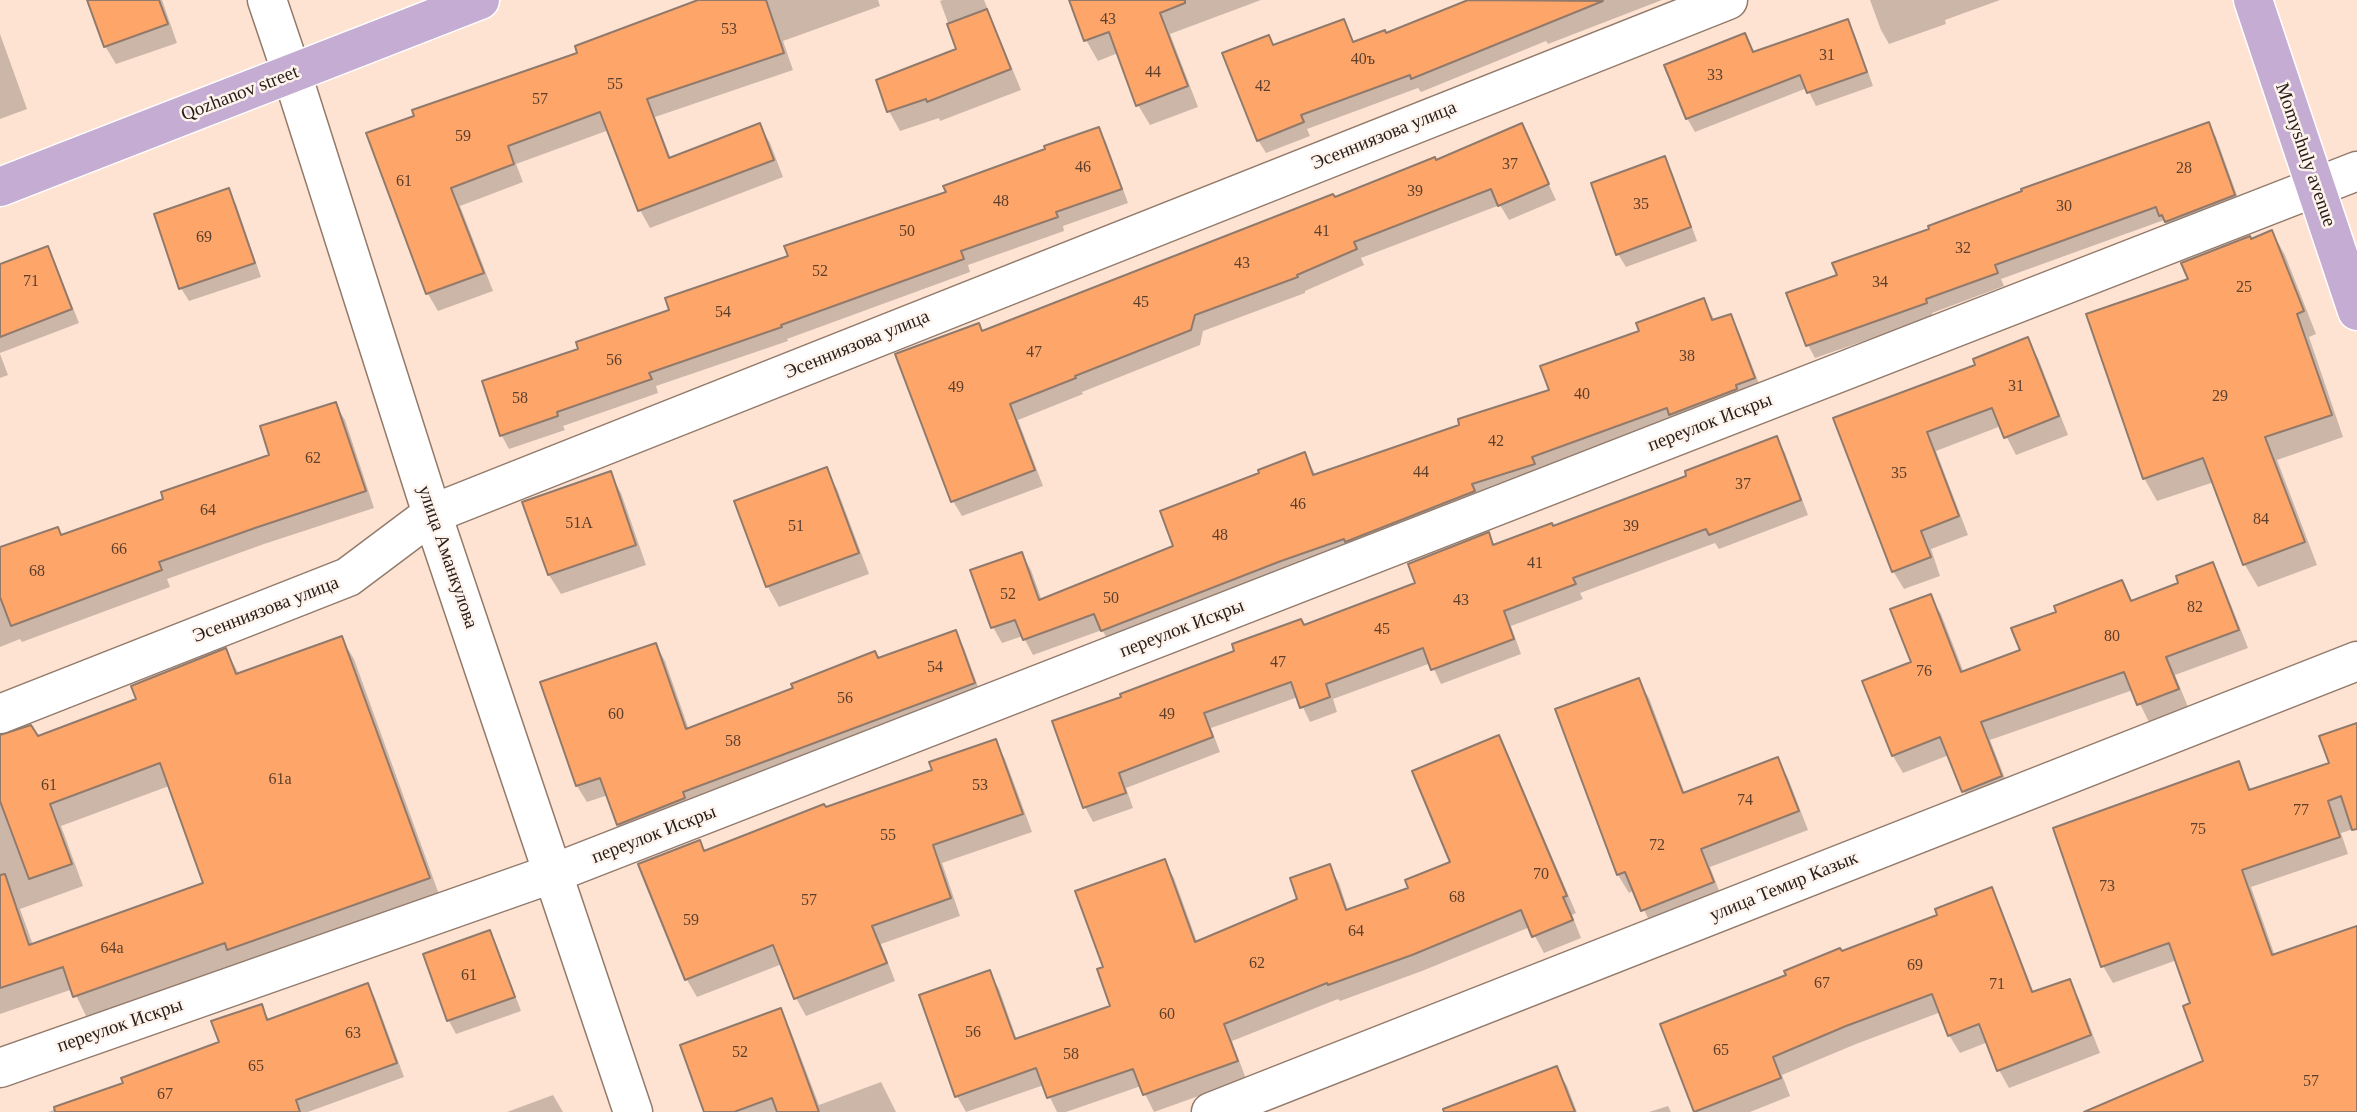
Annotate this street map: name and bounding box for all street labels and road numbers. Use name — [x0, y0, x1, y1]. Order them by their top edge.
street label: Qozhanov street — [178, 61, 302, 127]
street label: Momyshuly avenue — [2270, 80, 2340, 230]
street label: Эсенниязова улица — [1308, 96, 1460, 176]
street label: Эсенниязова улица — [781, 305, 933, 385]
street label: переулок Искры — [1645, 389, 1775, 457]
street label: улица Аманкулова — [412, 483, 482, 631]
street label: Эсенниязова улица — [190, 572, 342, 648]
street label: переулок Искры — [1117, 595, 1247, 663]
street label: переулок Искры — [589, 801, 719, 869]
street label: улица Темир Казык — [1707, 847, 1861, 927]
street label: переулок Искры — [54, 994, 186, 1058]

